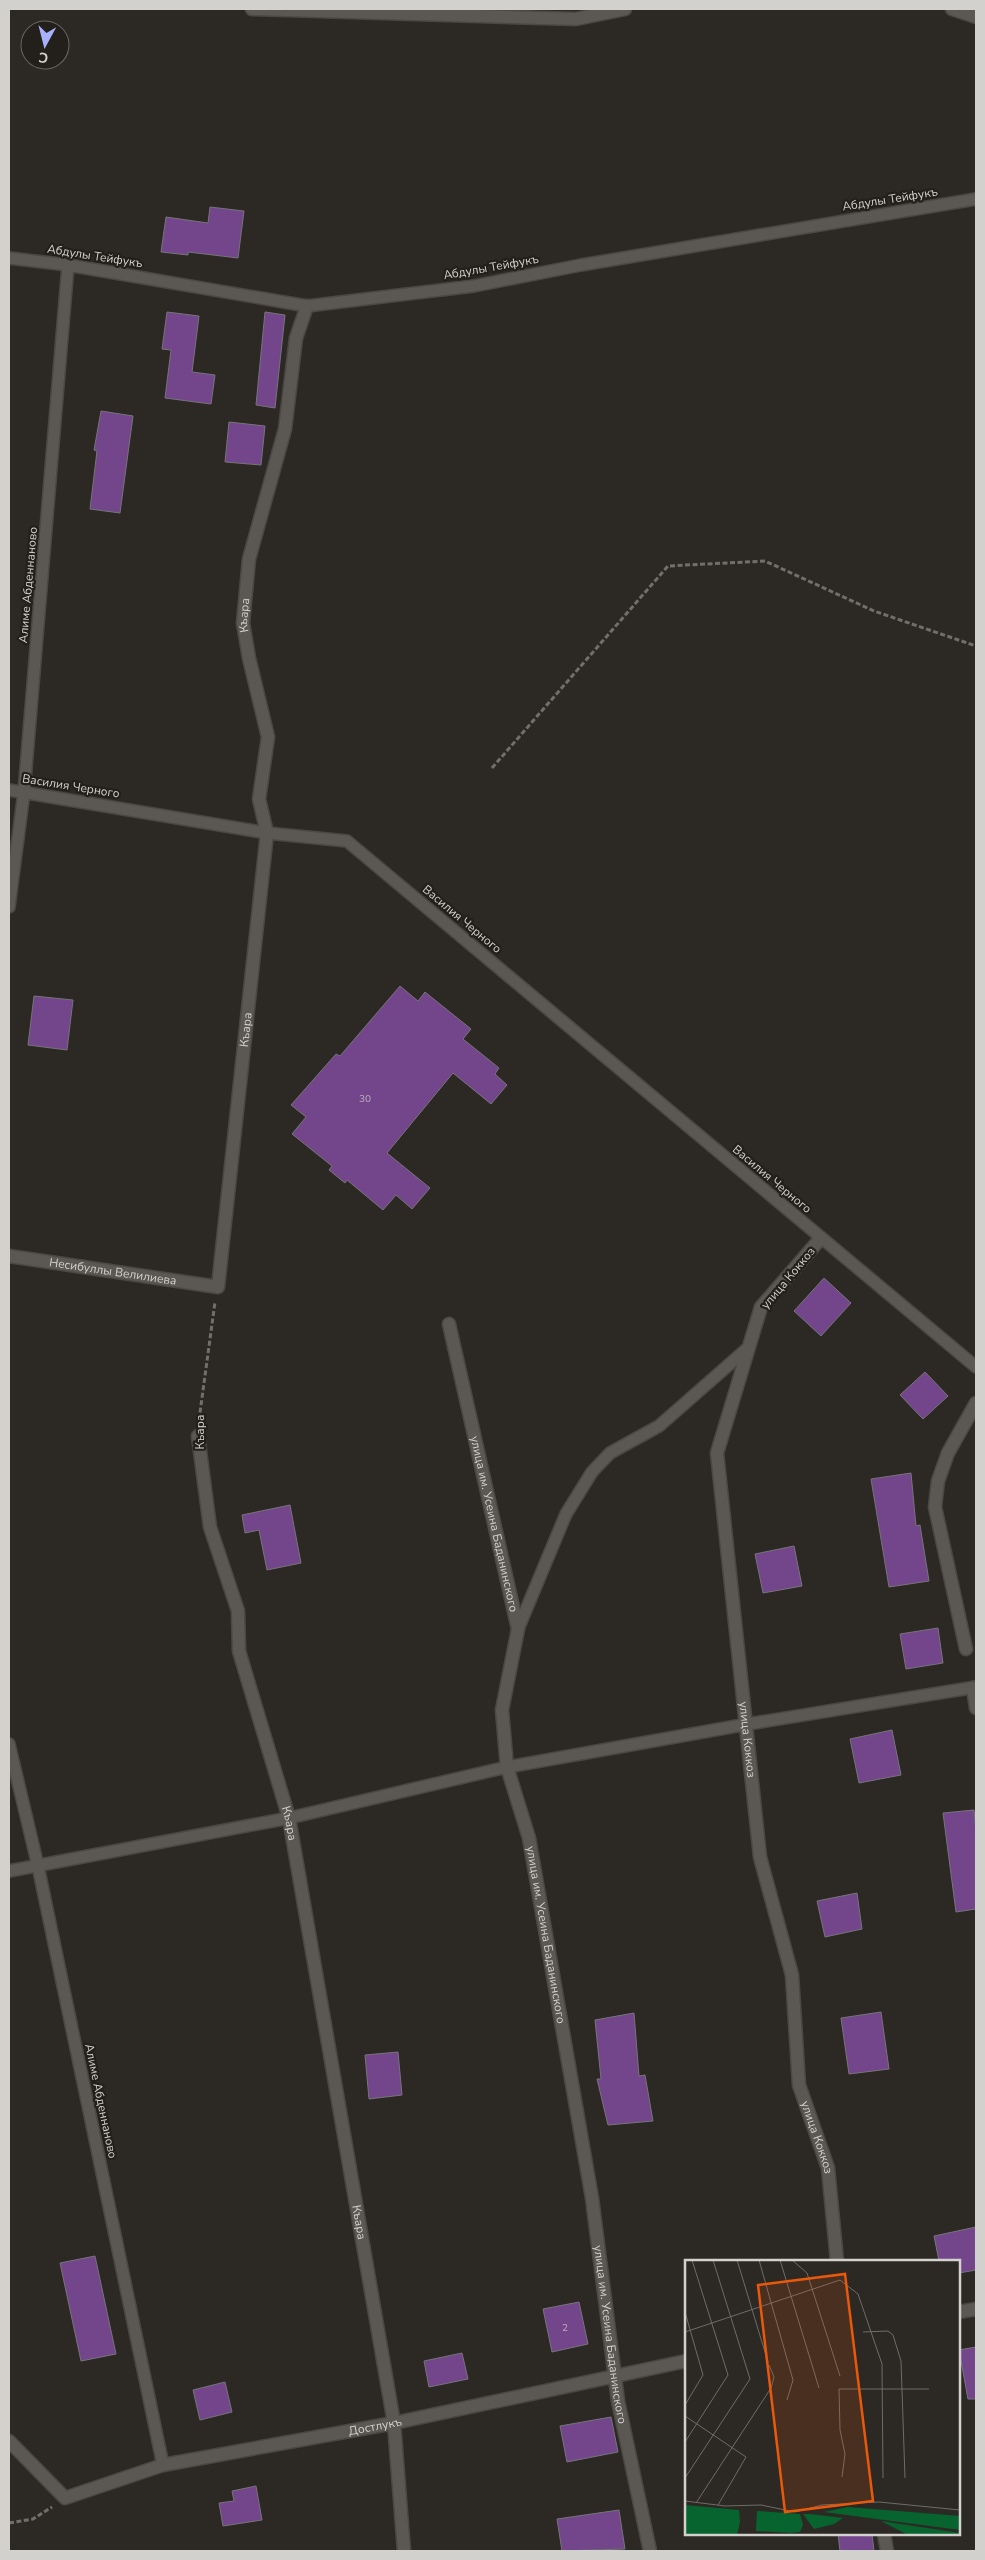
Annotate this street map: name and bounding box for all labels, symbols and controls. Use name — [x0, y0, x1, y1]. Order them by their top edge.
north arrow — [20, 20, 70, 70]
text: С — [37, 47, 49, 67]
street label: Абдулы Тейфукъ — [841, 184, 939, 214]
street label: Абдулы Тейфукъ — [46, 241, 144, 271]
street label: Абдулы Тейфукъ — [442, 251, 540, 283]
street label: Алиме Абденнаново — [15, 526, 41, 644]
street label: Къара — [235, 597, 253, 634]
street label: Василия Черного — [21, 770, 121, 802]
street label: Василия Черного — [419, 881, 505, 957]
street label: Къара — [236, 1012, 256, 1048]
house number: 30 — [359, 1092, 371, 1106]
street label: Василия Черного — [729, 1141, 815, 1217]
street label: улица Коккоз — [757, 1244, 819, 1312]
street label: Несибуллы Велилиева — [48, 1254, 178, 1289]
street label: Къара — [192, 1415, 208, 1449]
street label: улица им. Усеина Баданинского — [467, 1434, 522, 1614]
street label: улица Коккоз — [735, 1701, 759, 1778]
street label: Къара — [278, 1804, 301, 1842]
street label: улица им. Усеина Баданинского — [523, 1845, 569, 2025]
street label: Алиме Абденнаново — [81, 2042, 121, 2160]
street label: улица Коккоз — [797, 2099, 837, 2174]
street label: Къара — [348, 2204, 370, 2241]
street label: улица им. Усеина Баданинского — [590, 2244, 631, 2425]
inset map — [685, 2260, 960, 2535]
house number: 2 — [562, 2321, 568, 2335]
street label: Достлукъ — [347, 2414, 403, 2439]

